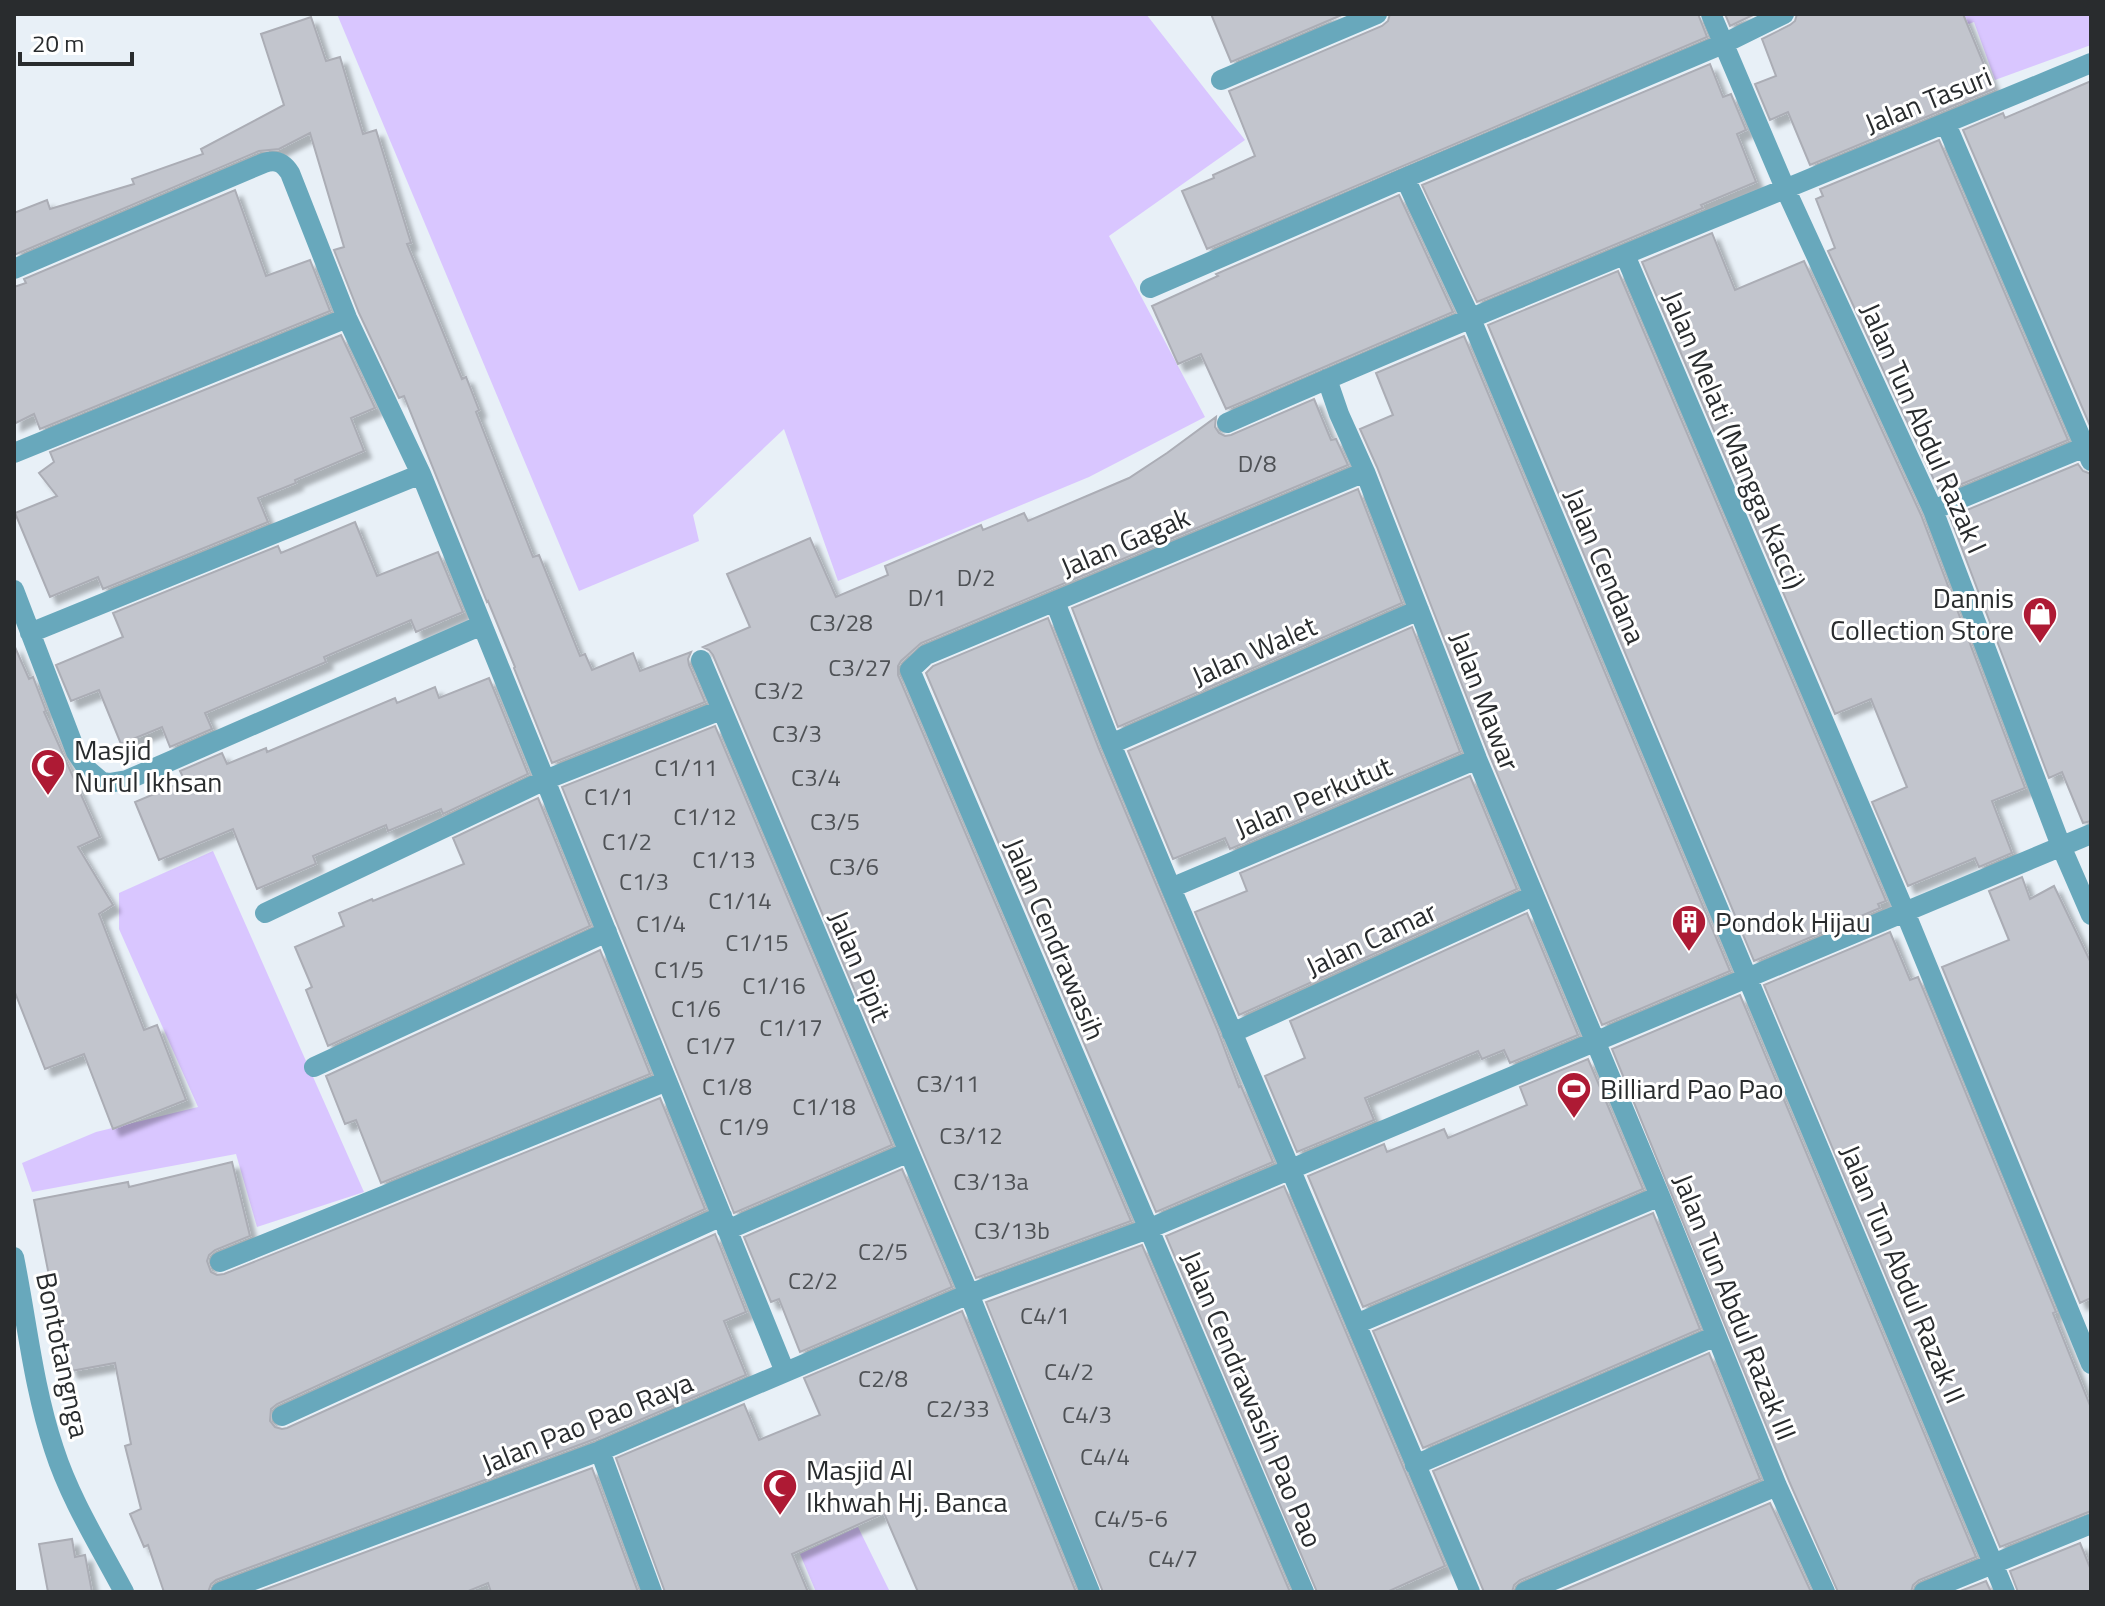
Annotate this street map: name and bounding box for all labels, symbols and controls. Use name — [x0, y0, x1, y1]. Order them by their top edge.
scale bar — [20, 16, 132, 66]
text: 20 m — [32, 25, 84, 61]
street label: Jalan Tasuri — [1858, 55, 1998, 145]
street label: Jalan Melati (Mangga Kacci) — [1652, 284, 1817, 596]
street label: Jalan Tun Abdul Razak I — [1850, 296, 1999, 560]
house number: D/8 — [1238, 445, 1276, 481]
street label: Jalan Cendana — [1553, 481, 1658, 651]
street label: Jalan Gagak — [1053, 495, 1196, 588]
house number: D/2 — [957, 559, 995, 595]
place label: Dannis Collection Store — [1830, 576, 2014, 651]
house number: D/1 — [908, 579, 946, 615]
shop icon: Dannis Collection Store — [2021, 595, 2059, 645]
house number: C3/28 — [809, 604, 873, 640]
street label: Jalan Walet — [1184, 604, 1323, 697]
street label: Jalan Mawar — [1439, 625, 1532, 777]
house number: C3/27 — [828, 649, 892, 685]
house number: C3/2 — [754, 672, 804, 708]
house number: C3/3 — [772, 715, 822, 751]
place label: Masjid Nurul Ikhsan — [74, 728, 222, 803]
street label: Jalan Perkutut — [1228, 744, 1398, 849]
mosque icon: Masjid Nurul Ikhsan — [29, 747, 67, 797]
house number: C1/11 — [654, 749, 718, 785]
house number: C3/4 — [791, 759, 841, 795]
house number: C1/1 — [584, 778, 634, 814]
house number: C1/12 — [673, 798, 737, 834]
house number: C3/5 — [810, 803, 860, 839]
house number: C1/2 — [602, 823, 652, 859]
street label: Jalan Cendrawasih — [993, 831, 1117, 1047]
house number: C1/13 — [692, 841, 756, 877]
house number: C3/6 — [829, 848, 879, 884]
house number: C1/3 — [619, 863, 669, 899]
house number: C1/14 — [708, 882, 772, 918]
street label: Jalan Camar — [1298, 889, 1444, 988]
place label: Pondok Hijau — [1715, 900, 1871, 943]
street label: Jalan Pipit — [818, 903, 903, 1028]
building icon: Pondok Hijau — [1670, 903, 1708, 953]
house number: C1/4 — [636, 905, 686, 941]
house number: C1/15 — [725, 924, 789, 960]
house number: C1/5 — [654, 951, 704, 987]
house number: C1/16 — [742, 967, 806, 1003]
house number: C1/6 — [671, 990, 721, 1026]
house number: C1/17 — [759, 1009, 823, 1045]
house number: C1/7 — [686, 1027, 736, 1063]
house number: C3/11 — [916, 1065, 980, 1101]
place label: Billiard Pao Pao — [1600, 1067, 1784, 1110]
house number: C1/8 — [702, 1068, 752, 1104]
sports icon: Billiard Pao Pao — [1555, 1070, 1593, 1120]
house number: C1/18 — [792, 1088, 856, 1124]
house number: C1/9 — [719, 1108, 769, 1144]
house number: C3/12 — [939, 1117, 1003, 1153]
street label: Jalan Tun Abdul Razak II — [1829, 1138, 1977, 1410]
house number: C3/13a — [953, 1163, 1029, 1199]
street label: Jalan Tun Abdul Razak III — [1662, 1167, 1809, 1447]
house number: C3/13b — [974, 1212, 1050, 1248]
house number: C2/5 — [858, 1233, 908, 1269]
street label: Jalan Cendrawasih Pao Pao — [1170, 1244, 1335, 1554]
house number: C2/2 — [788, 1262, 838, 1298]
street label: Bontotangnga — [25, 1268, 102, 1442]
house number: C4/1 — [1020, 1297, 1070, 1333]
house number: C4/2 — [1044, 1353, 1094, 1389]
street label: Jalan Pao Pao Raya — [474, 1360, 699, 1485]
house number: C2/8 — [858, 1360, 908, 1396]
house number: C2/33 — [926, 1390, 990, 1426]
house number: C4/3 — [1062, 1396, 1112, 1432]
house number: C4/4 — [1080, 1438, 1130, 1474]
place label: Masjid Al Ikhwah Hj. Banca — [806, 1448, 1007, 1523]
mosque icon: Masjid Al Ikhwah Hj. Banca — [761, 1467, 799, 1517]
house number: C4/5-6 — [1094, 1500, 1168, 1536]
house number: C4/7 — [1148, 1540, 1198, 1576]

